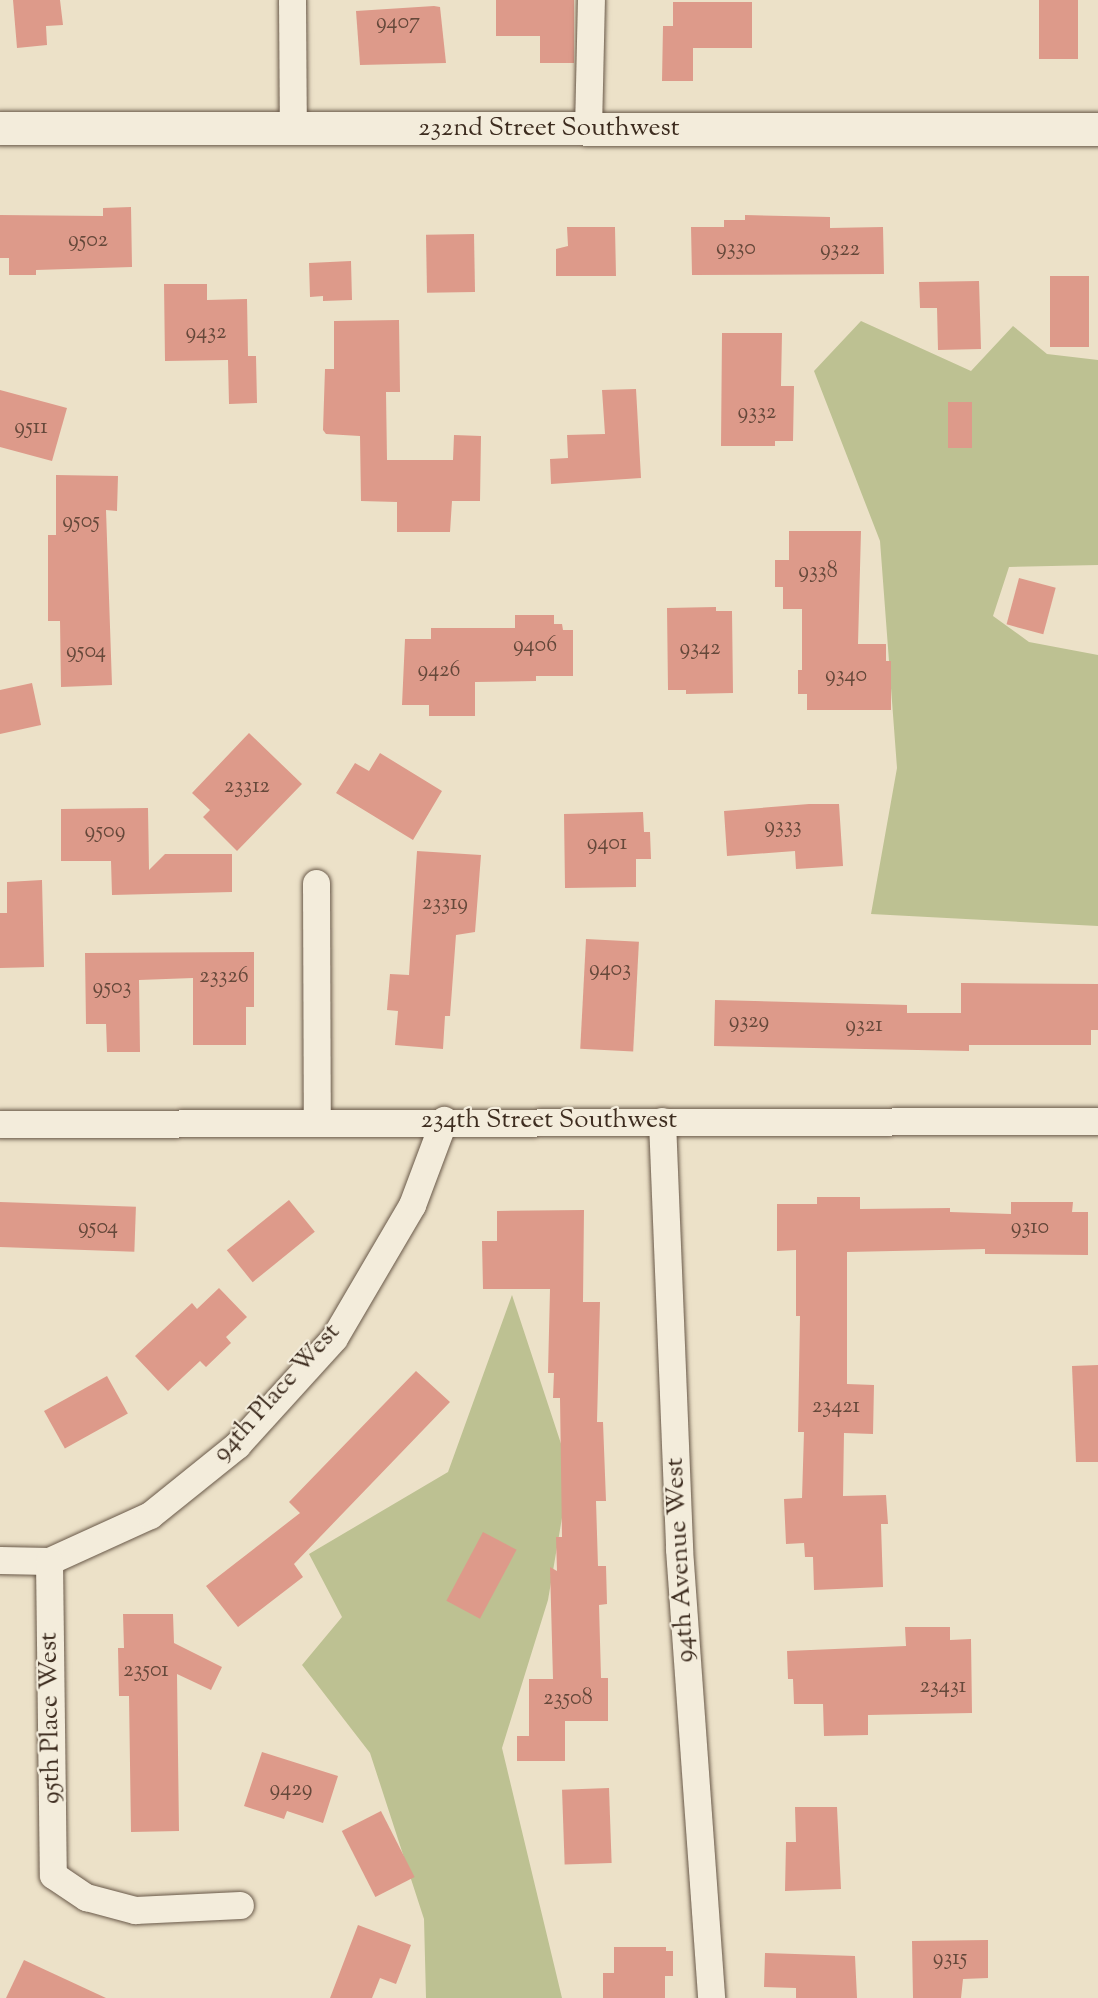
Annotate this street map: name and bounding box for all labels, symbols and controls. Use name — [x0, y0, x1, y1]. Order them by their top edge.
house number: 9407 — [376, 11, 420, 37]
street label: 232nd Street Southwest — [418, 113, 680, 145]
house number: 9502 — [68, 229, 108, 255]
house number: 9330 — [716, 237, 756, 263]
house number: 9322 — [820, 238, 860, 264]
house number: 9432 — [186, 321, 226, 347]
house number: 9332 — [738, 401, 776, 427]
house number: 9511 — [14, 416, 48, 442]
house number: 9505 — [62, 510, 100, 536]
house number: 9338 — [798, 560, 838, 586]
house number: 9406 — [513, 634, 557, 660]
house number: 9342 — [680, 637, 720, 663]
house number: 9504 — [66, 640, 106, 666]
house number: 9426 — [417, 659, 461, 685]
house number: 9340 — [825, 664, 867, 690]
house number: 23312 — [224, 775, 270, 801]
house number: 9333 — [764, 815, 802, 841]
house number: 9509 — [85, 820, 125, 846]
house number: 9401 — [587, 832, 627, 858]
house number: 23319 — [422, 892, 468, 918]
house number: 9403 — [589, 958, 631, 984]
house number: 23326 — [199, 965, 249, 991]
house number: 9503 — [93, 976, 131, 1002]
house number: 9329 — [729, 1010, 769, 1036]
house number: 9321 — [845, 1014, 883, 1040]
street label: 234th Street Southwest — [421, 1105, 677, 1137]
house number: 9504 — [78, 1216, 118, 1242]
house number: 9310 — [1011, 1216, 1049, 1242]
street label: 94th Place West — [207, 1317, 347, 1469]
house number: 23421 — [812, 1395, 860, 1421]
street label: 94th Avenue West — [660, 1457, 702, 1663]
street label: 95th Place West — [34, 1632, 68, 1804]
house number: 23501 — [123, 1659, 169, 1685]
house number: 23431 — [920, 1675, 966, 1701]
house number: 23508 — [543, 1687, 593, 1713]
house number: 9429 — [270, 1778, 312, 1804]
house number: 9315 — [933, 1947, 967, 1973]

